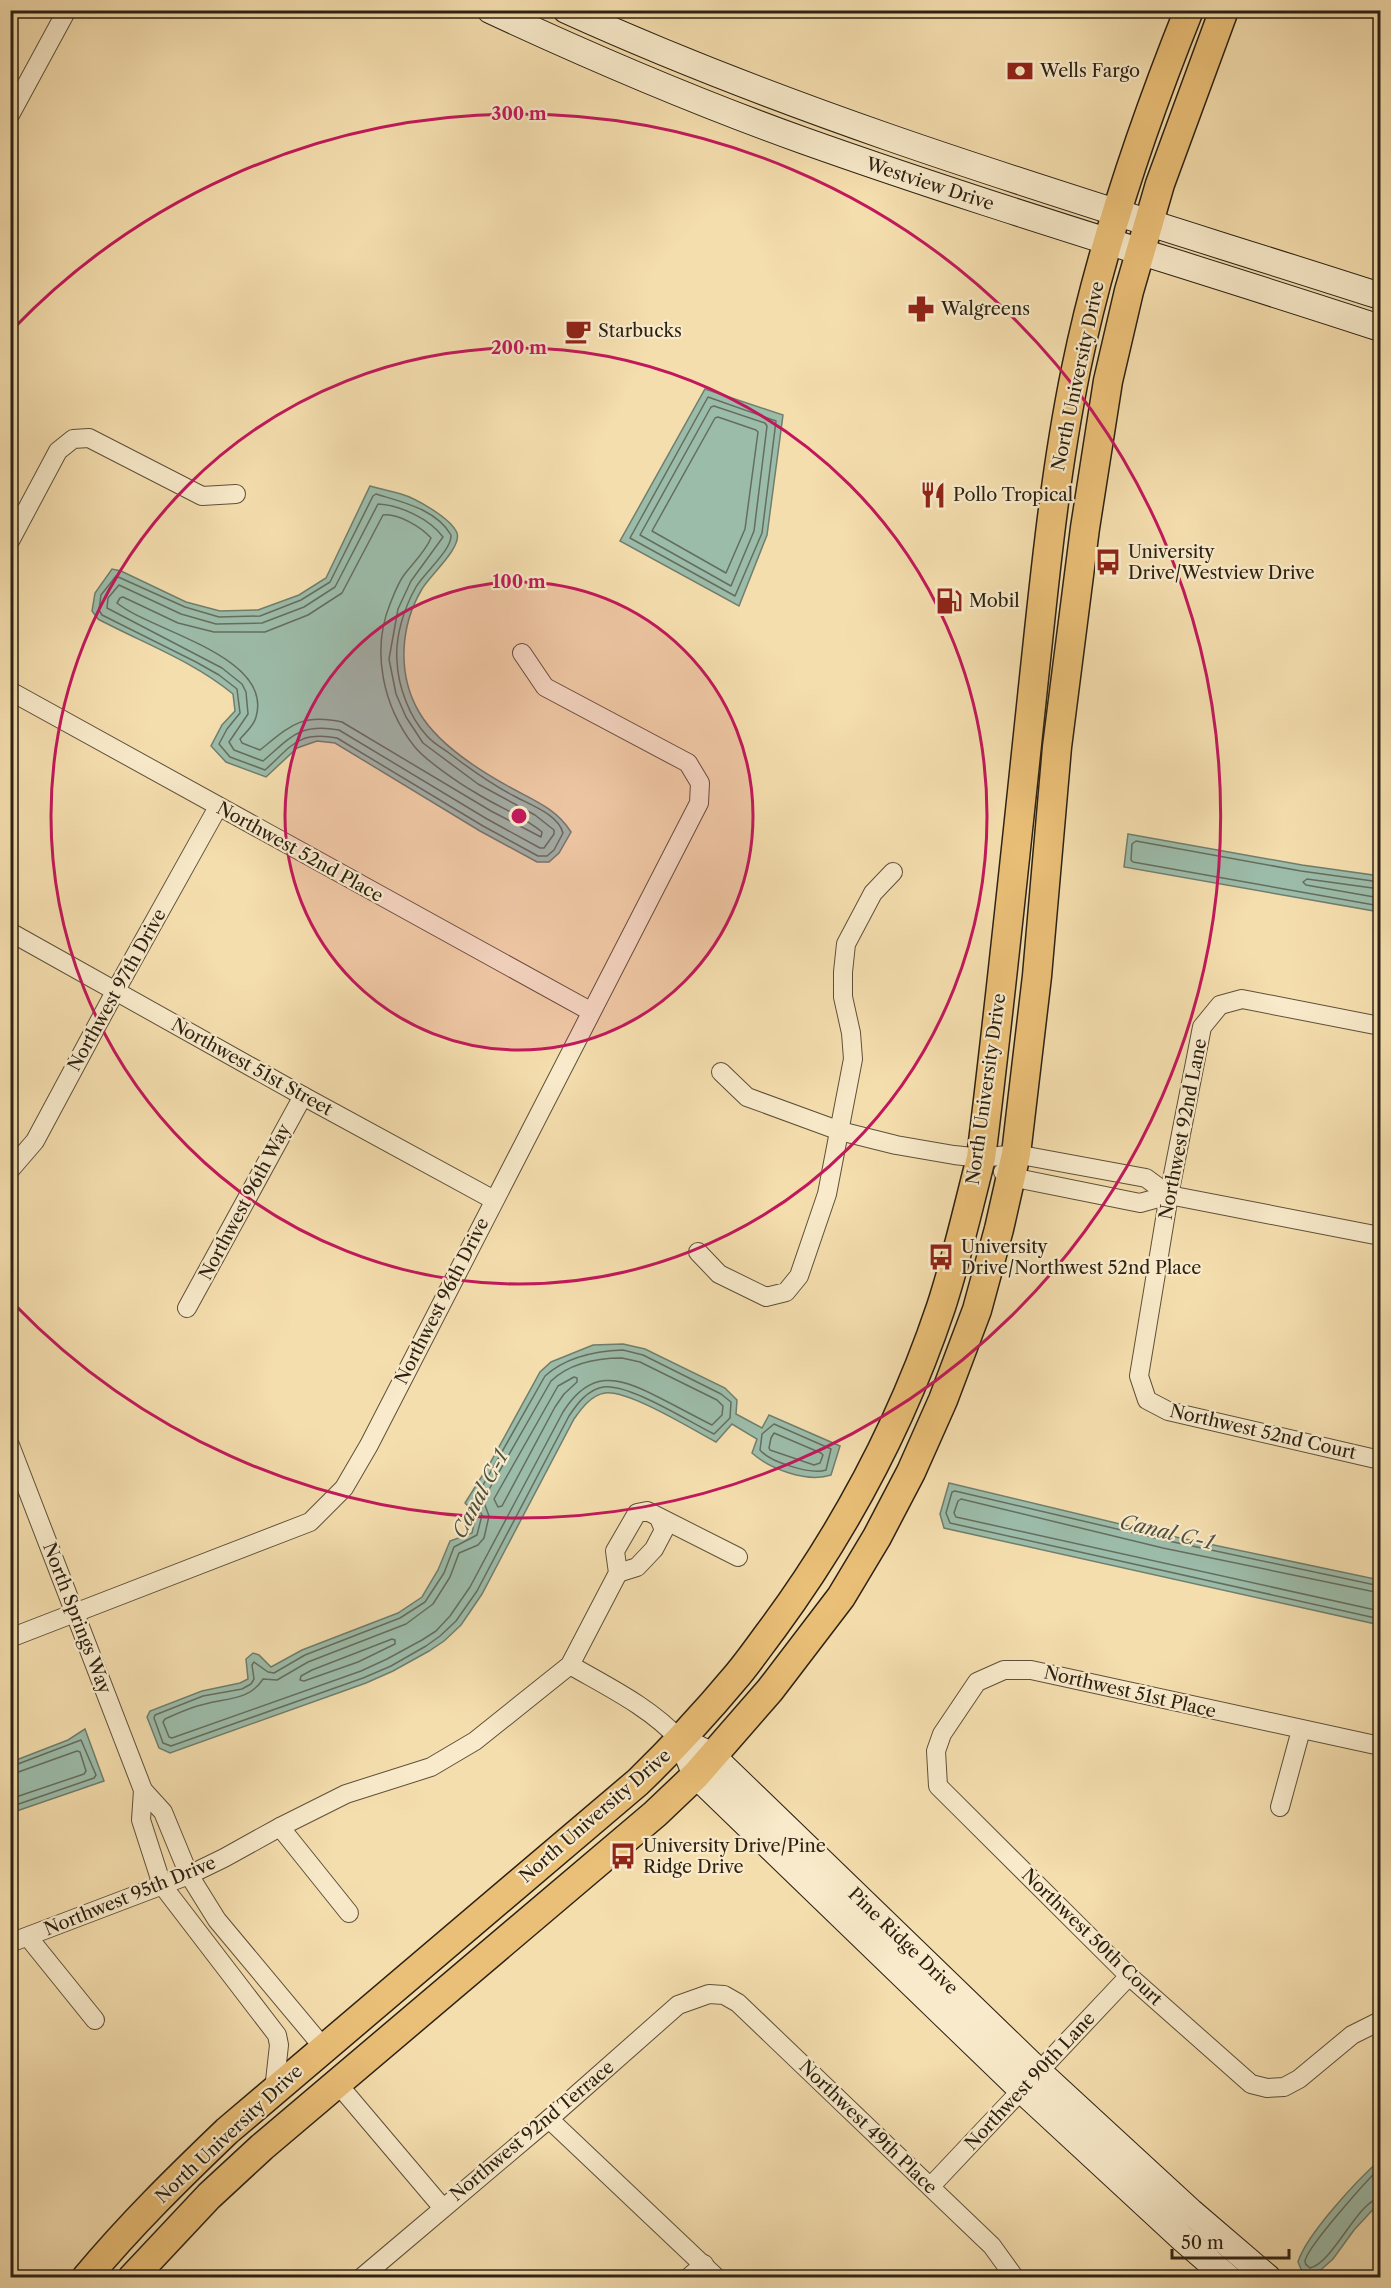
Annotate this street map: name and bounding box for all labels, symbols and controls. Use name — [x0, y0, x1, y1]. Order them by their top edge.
bank icon: Wells Fargo — [1005, 56, 1035, 86]
place label: Wells Fargo — [1039, 60, 1140, 82]
text: 300 m — [491, 103, 547, 125]
street label: Westview Drive — [862, 153, 997, 215]
street label: North University Drive — [1047, 279, 1109, 473]
pharmacy icon: Walgreens — [906, 294, 936, 324]
place label: Walgreens — [940, 298, 1030, 320]
cafe icon: Starbucks — [563, 316, 593, 346]
place label: Starbucks — [598, 320, 682, 342]
text: 200 m — [491, 337, 547, 359]
restaurant icon: Pollo Tropical — [918, 480, 948, 510]
place label: Pollo Tropical — [953, 484, 1073, 506]
place label: University Drive/Westview Drive — [1128, 541, 1315, 584]
bus stop icon: University Drive/Westview Drive — [1093, 547, 1123, 577]
text: 100 m — [492, 571, 546, 593]
fuel station icon: Mobil — [934, 586, 964, 616]
place label: Mobil — [969, 590, 1019, 612]
street label: Northwest 52nd Place — [213, 797, 387, 907]
centre of rings — [509, 806, 529, 826]
street label: Northwest 97th Drive — [63, 905, 171, 1075]
street label: North University Drive — [962, 992, 1010, 1186]
street label: Northwest 51st Street — [168, 1014, 337, 1121]
street label: Northwest 92nd Lane — [1155, 1037, 1211, 1221]
street label: Northwest 96th Way — [195, 1119, 296, 1284]
street label: Northwest 96th Drive — [390, 1214, 494, 1388]
place label: University Drive/Northwest 52nd Place — [961, 1236, 1201, 1279]
bus stop icon: University Drive/Northwest 52nd Place — [926, 1242, 956, 1272]
street label: Northwest 52nd Court — [1168, 1400, 1359, 1464]
water label: Canal C-1 — [447, 1445, 514, 1542]
water label: Canal C-1 — [1118, 1510, 1218, 1555]
street label: North Springs Way — [38, 1539, 116, 1698]
street label: Northwest 51st Place — [1042, 1661, 1218, 1723]
street label: North University Drive — [515, 1744, 675, 1888]
place label: University Drive/Pine Ridge Drive — [643, 1835, 826, 1878]
bus stop icon: University Drive/Pine Ridge Drive — [608, 1841, 638, 1871]
street label: Northwest 95th Drive — [41, 1852, 219, 1940]
street label: Northwest 50th Court — [1017, 1864, 1167, 2010]
street label: Pine Ridge Drive — [843, 1883, 963, 1999]
street label: Northwest 90th Lane — [960, 2007, 1100, 2155]
street label: Northwest 49th Place — [794, 2055, 942, 2199]
street label: Northwest 92nd Terrace — [446, 2056, 618, 2206]
street label: North University Drive — [151, 2060, 307, 2208]
scale bar — [1172, 2222, 1289, 2260]
text: 50 m — [1181, 2232, 1224, 2254]

